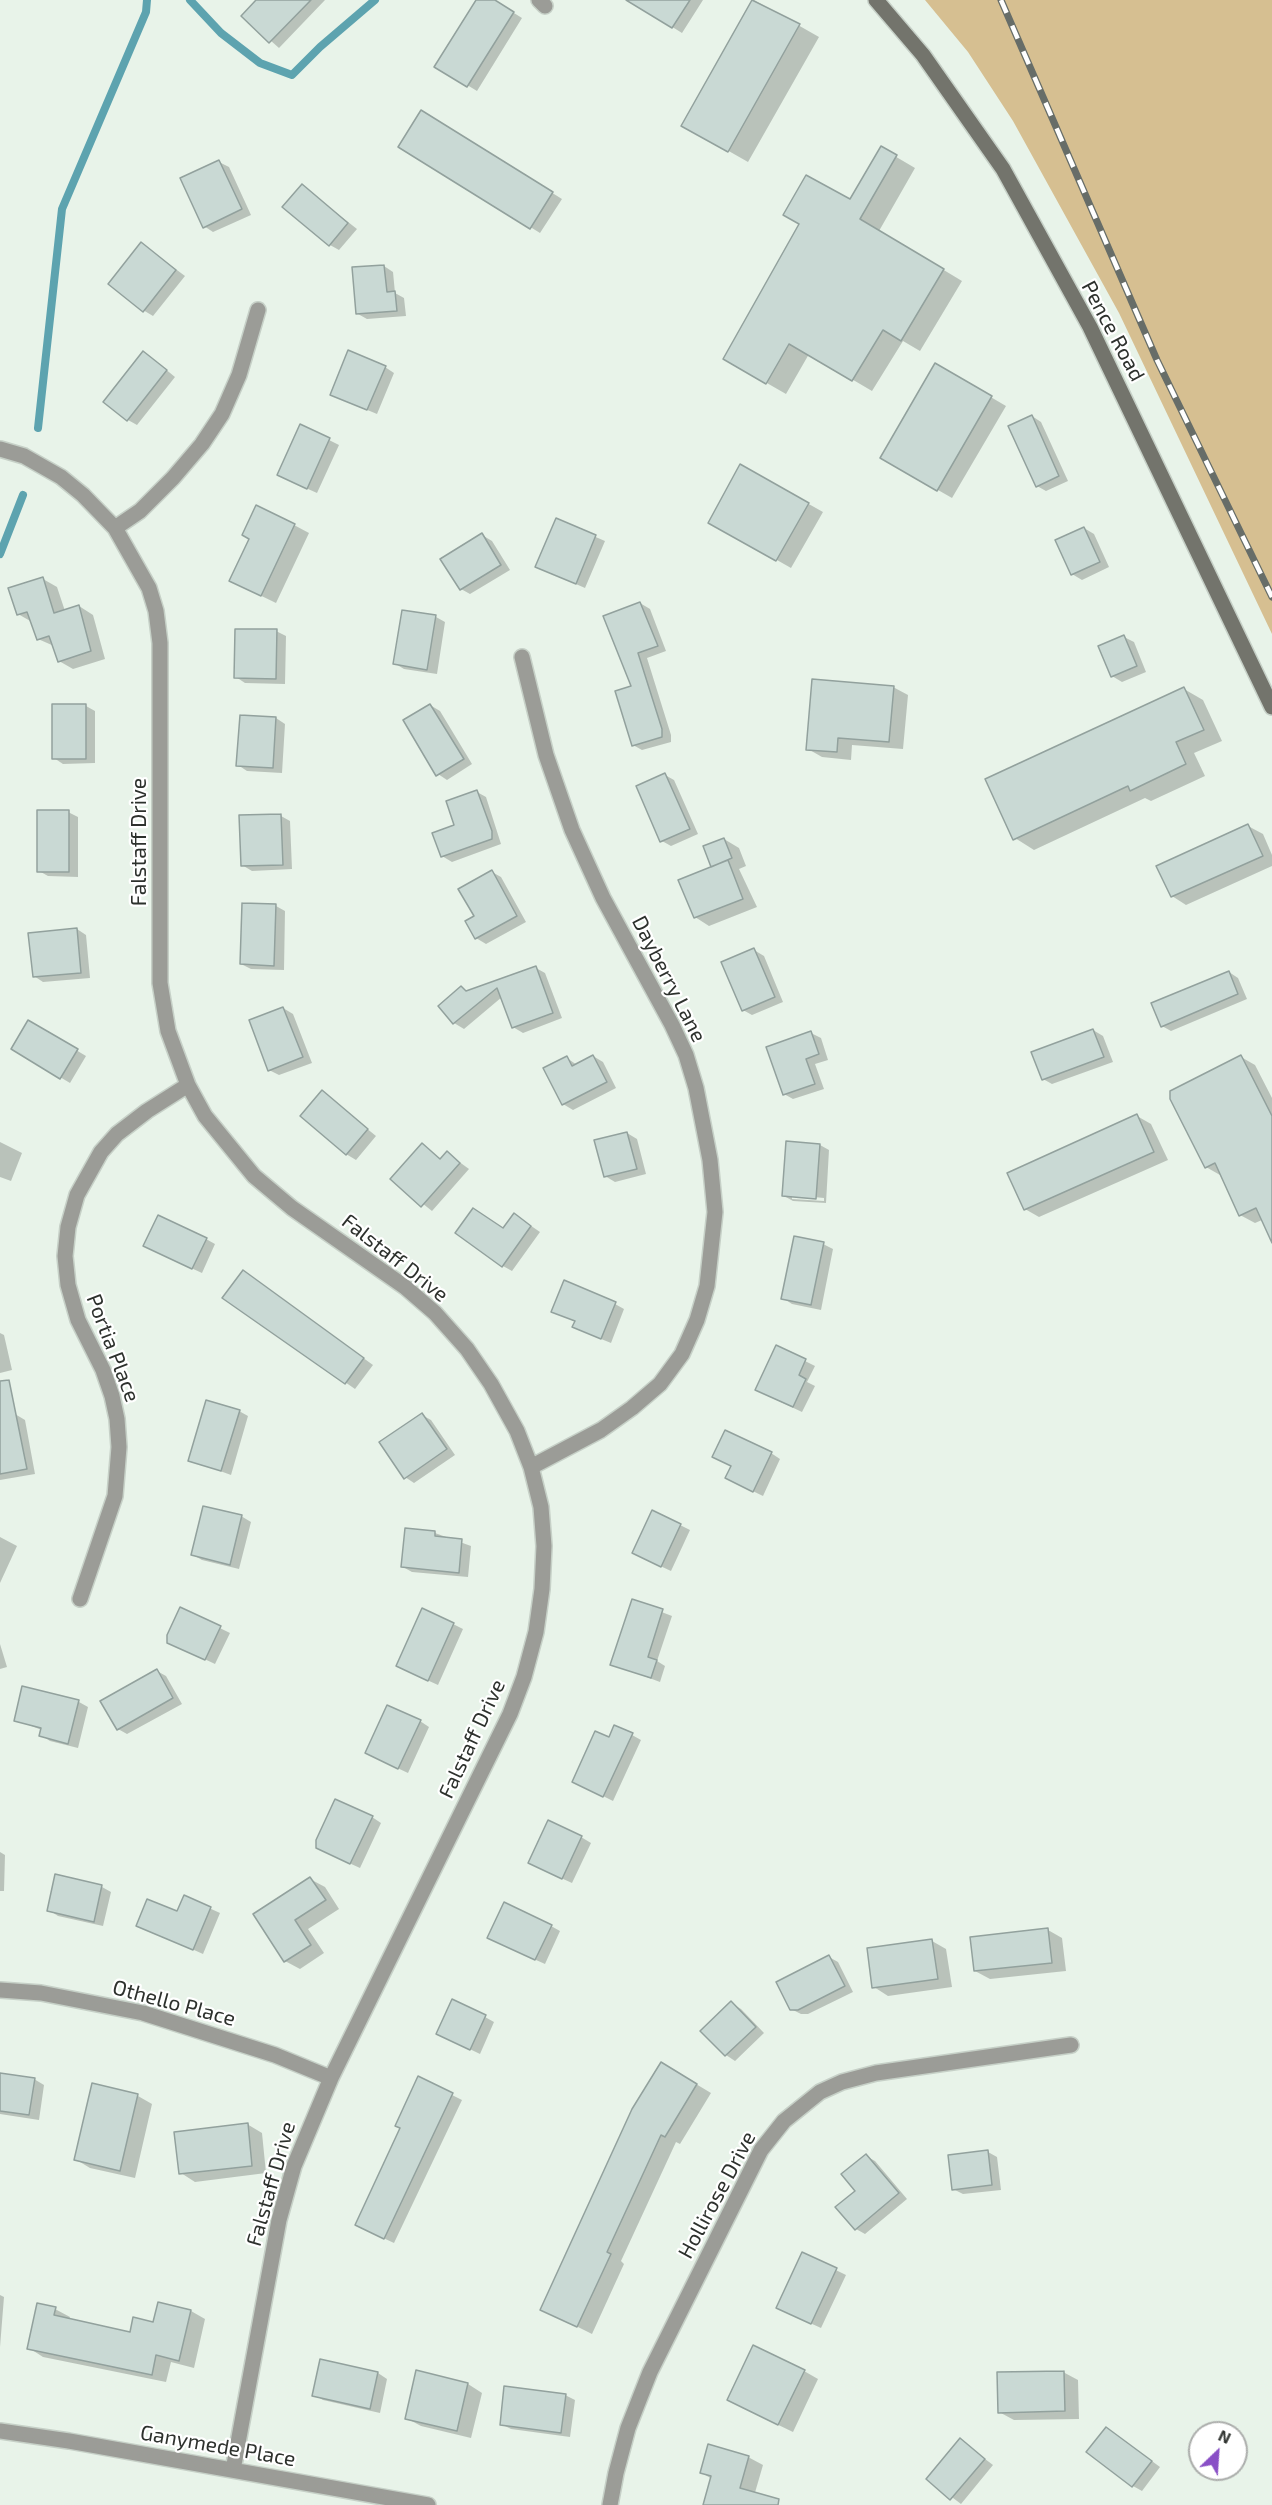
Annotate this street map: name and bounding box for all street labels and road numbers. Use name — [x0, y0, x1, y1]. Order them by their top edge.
street label: Pence Road — [1076, 276, 1150, 386]
street label: Falstaff Drive — [126, 778, 152, 906]
street label: Dayberry Lane — [626, 912, 712, 1046]
street label: Falstaff Drive — [337, 1209, 453, 1307]
street label: Portia Place — [81, 1290, 145, 1406]
street label: Falstaff Drive — [433, 1676, 511, 1802]
street label: Othello Place — [110, 1975, 238, 2031]
street label: Falstaff Drive — [241, 2119, 301, 2249]
street label: Hollirose Drive — [673, 2127, 761, 2263]
street label: Ganymede Place — [138, 2420, 298, 2472]

